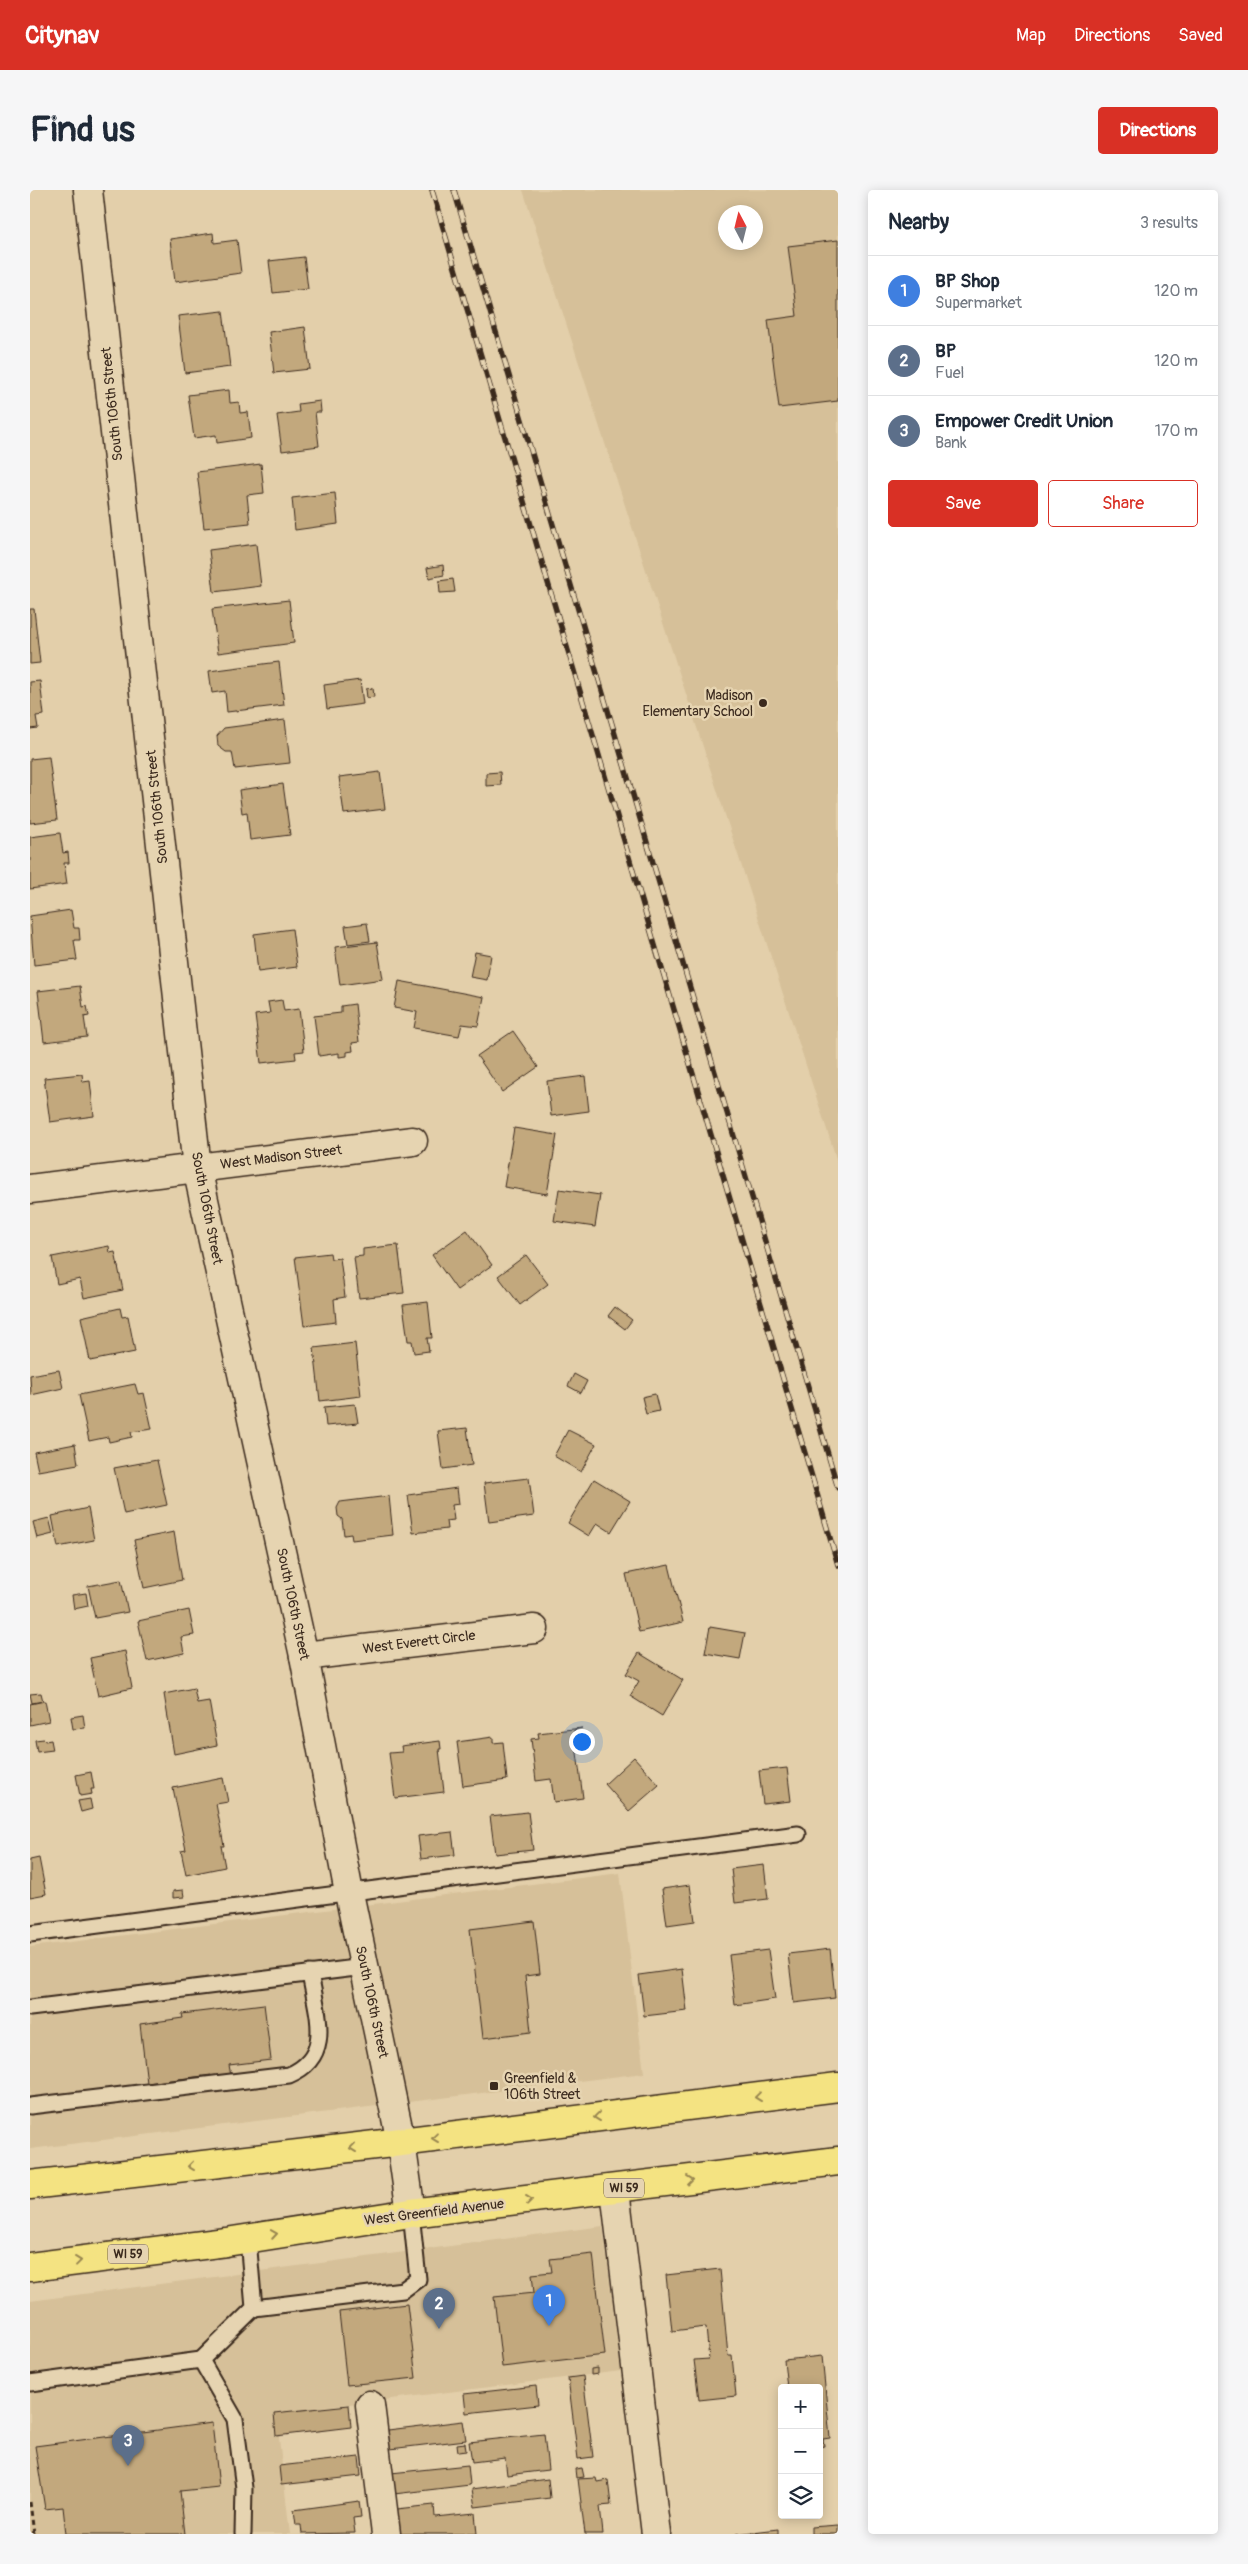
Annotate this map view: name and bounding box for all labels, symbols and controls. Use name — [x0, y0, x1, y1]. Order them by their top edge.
text: Citynav — [25, 21, 100, 50]
text: Map — [1016, 24, 1046, 47]
text: Directions — [1074, 24, 1150, 47]
text: Saved — [1178, 24, 1223, 47]
button: Directions — [1098, 107, 1218, 154]
text: Find us — [30, 108, 135, 152]
north arrow — [718, 205, 763, 250]
text: Nearby — [888, 209, 949, 236]
text: 3 results — [1140, 213, 1198, 233]
text: BP Shop — [935, 269, 1000, 293]
text: 1 — [901, 281, 907, 301]
text: 120 m — [1154, 281, 1198, 301]
text: Supermarket — [935, 293, 1022, 313]
text: BP — [935, 339, 956, 363]
street label: South 106th Street — [98, 346, 126, 462]
text: 2 — [900, 351, 908, 371]
text: 120 m — [1154, 351, 1198, 371]
text: Fuel — [935, 363, 964, 383]
text: Empower Credit Union — [935, 409, 1113, 433]
text: 3 — [900, 421, 908, 441]
text: 170 m — [1155, 421, 1198, 441]
text: Bank — [935, 433, 967, 453]
button: Save — [888, 480, 1038, 527]
button: Share — [1048, 480, 1198, 527]
place label: Madison Elementary School — [642, 687, 753, 720]
marker: Madison Elementary School — [757, 697, 769, 709]
street label: South 106th Street — [143, 749, 171, 865]
street label: West Madison Street — [219, 1141, 343, 1173]
street label: South 106th Street — [188, 1150, 226, 1266]
street label: South 106th Street — [273, 1546, 313, 1662]
street label: West Everett Circle — [362, 1627, 477, 1657]
your location — [569, 1729, 595, 1755]
street label: South 106th Street — [352, 1944, 392, 2060]
place label: Greenfield & 106th Street — [504, 2070, 581, 2103]
marker: Greenfield & 106th Street — [488, 2080, 500, 2092]
one-way arrow — [754, 2091, 762, 2102]
one-way arrow — [592, 2112, 601, 2122]
one-way arrow — [431, 2132, 439, 2143]
one-way arrow — [348, 2142, 356, 2153]
one-way arrow — [187, 2160, 195, 2171]
one-way arrow — [686, 2175, 694, 2186]
road number: WI 59 — [604, 2179, 644, 2198]
street label: West Greenfield Avenue — [363, 2195, 505, 2229]
one-way arrow — [525, 2195, 533, 2206]
one-way arrow — [270, 2230, 278, 2240]
road number: WI 59 — [108, 2244, 148, 2264]
one-way arrow — [75, 2256, 83, 2267]
pin: 1 — [533, 2285, 565, 2326]
pin: 2 — [423, 2288, 455, 2329]
map controls — [778, 2384, 823, 2519]
button: + — [778, 2384, 823, 2429]
pin: 3 — [112, 2425, 144, 2466]
button: − — [778, 2429, 823, 2474]
button: layers — [778, 2474, 823, 2519]

